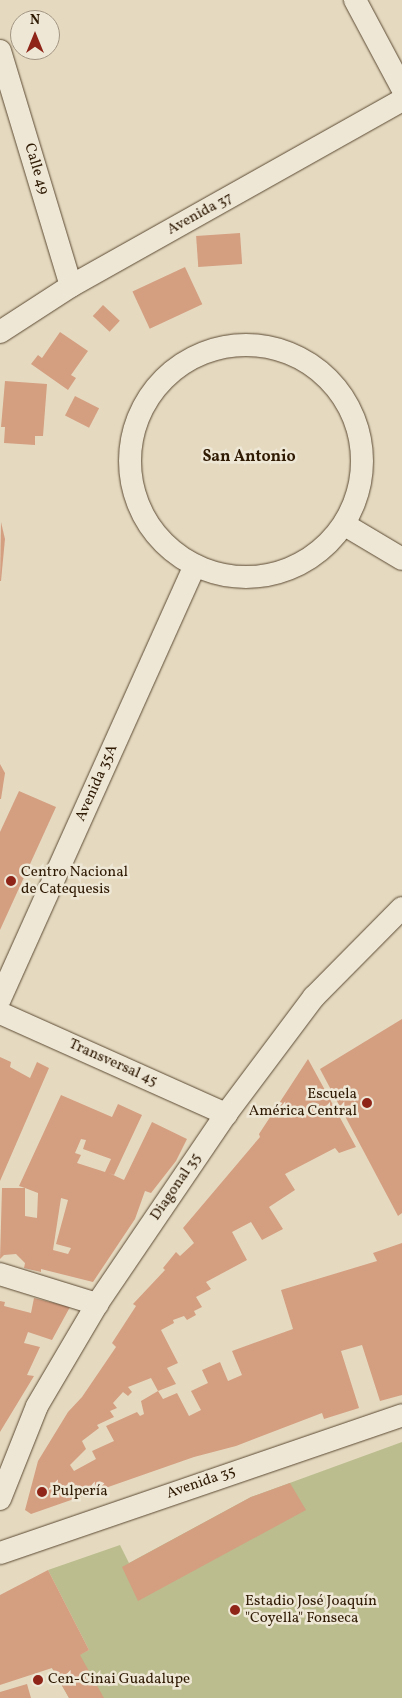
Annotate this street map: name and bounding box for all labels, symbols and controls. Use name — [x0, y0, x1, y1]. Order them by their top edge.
north arrow — [10, 10, 60, 60]
text: N — [30, 11, 40, 30]
street label: Calle 49 — [20, 141, 52, 197]
street label: Avenida 37 — [164, 189, 236, 239]
district label: San Antonio — [202, 447, 296, 467]
street label: Avenida 35A — [72, 742, 122, 824]
place label: Centro Nacional de Catequesis — [21, 863, 128, 898]
marker: Centro Nacional de Catequesis — [5, 875, 17, 887]
street label: Transversal 45 — [66, 1035, 160, 1091]
place label: Escuela América Central — [249, 1085, 357, 1120]
marker: Escuela América Central — [361, 1097, 373, 1109]
street label: Diagonal 35 — [147, 1150, 205, 1224]
street label: Avenida 35 — [164, 1463, 238, 1503]
place label: Pulpería — [52, 1483, 108, 1501]
marker: Pulpería — [36, 1486, 48, 1498]
place label: Estadio José Joaquín "Coyella" Fonseca — [245, 1592, 377, 1627]
marker: Estadio José Joaquín "Coyella" Fonseca — [229, 1604, 241, 1616]
place label: Cen-Cinai Guadalupe — [48, 1671, 190, 1689]
marker: Cen-Cinai Guadalupe — [32, 1674, 44, 1686]

